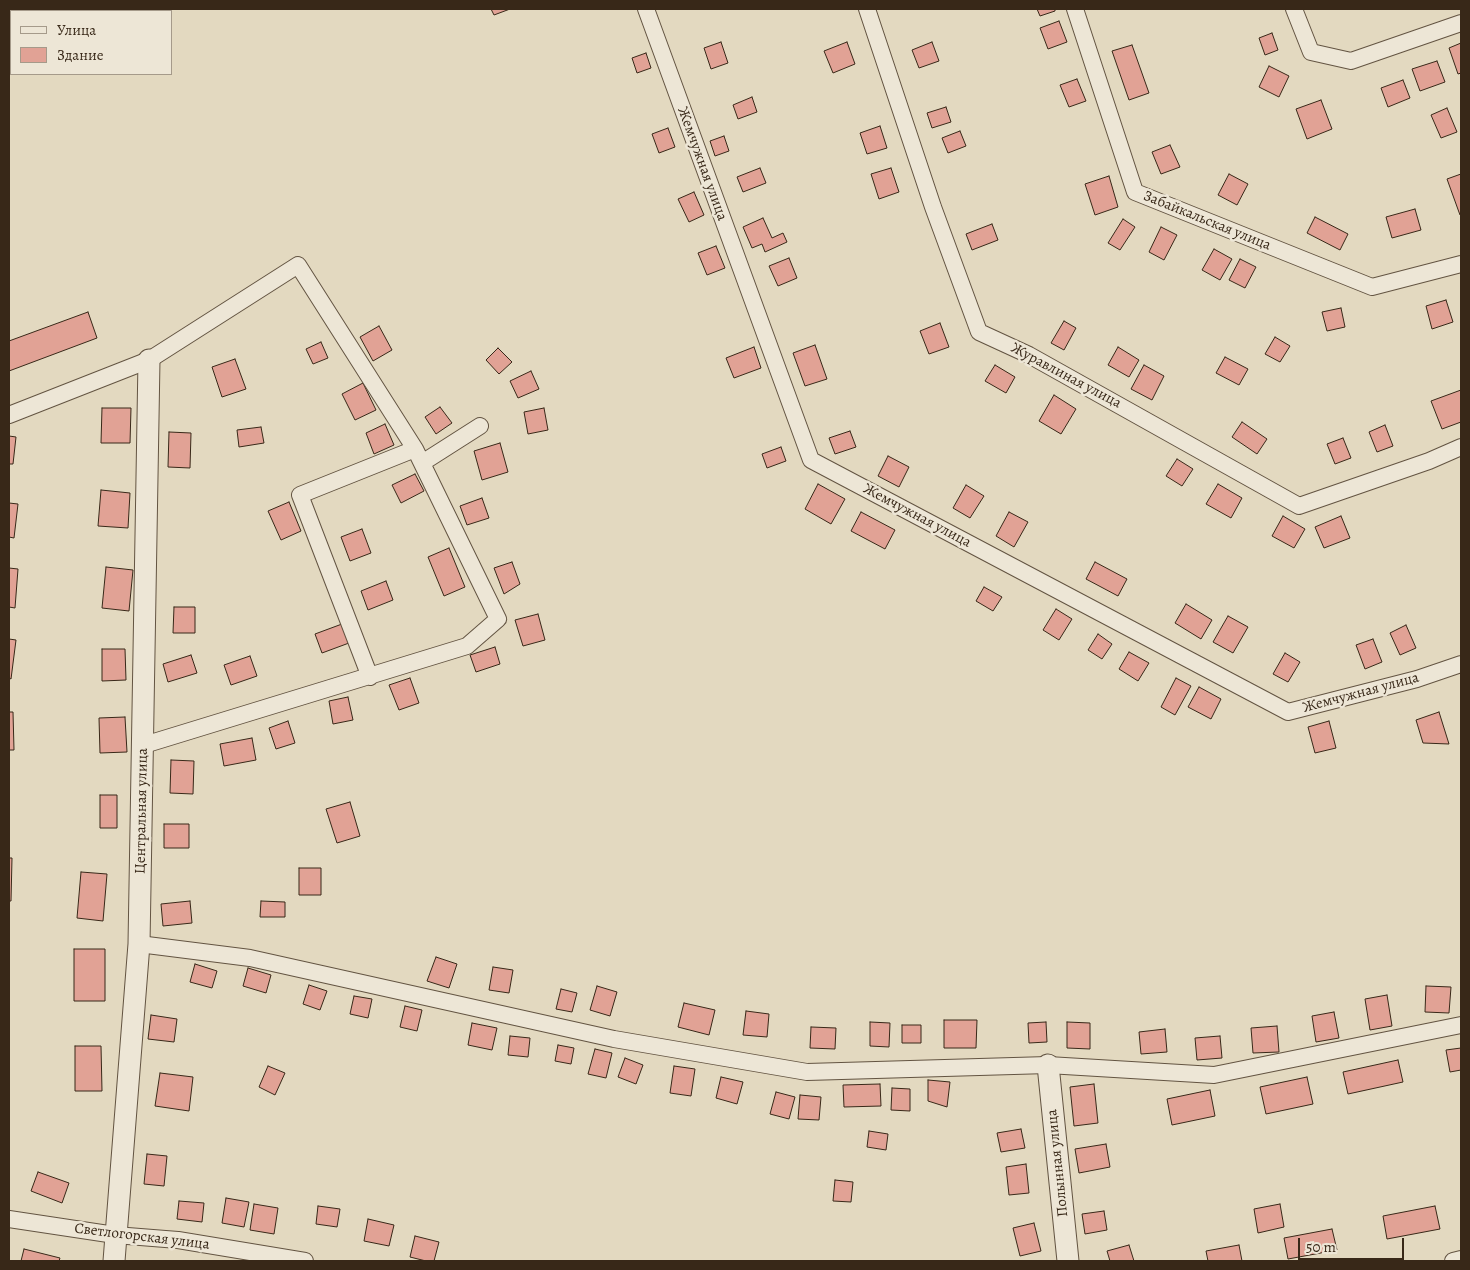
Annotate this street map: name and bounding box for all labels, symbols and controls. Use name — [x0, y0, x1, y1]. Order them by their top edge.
legend — [10, 10, 172, 75]
text: Улица — [57, 20, 96, 40]
text: Здание — [57, 45, 104, 65]
street label: Жемчужная улица — [673, 105, 731, 223]
street label: Забайкальская улица — [1140, 187, 1274, 255]
street label: Журавлиная улица — [1008, 339, 1124, 413]
street label: Жемчужная улица — [860, 480, 974, 552]
street label: Жемчужная улица — [1301, 669, 1421, 717]
street label: Центральная улица — [132, 748, 152, 874]
street label: Полынная улица — [1043, 1108, 1073, 1218]
street label: Светлогорская улица — [73, 1220, 211, 1254]
scale bar — [1300, 1228, 1406, 1260]
text: 50 m — [1306, 1237, 1336, 1257]

